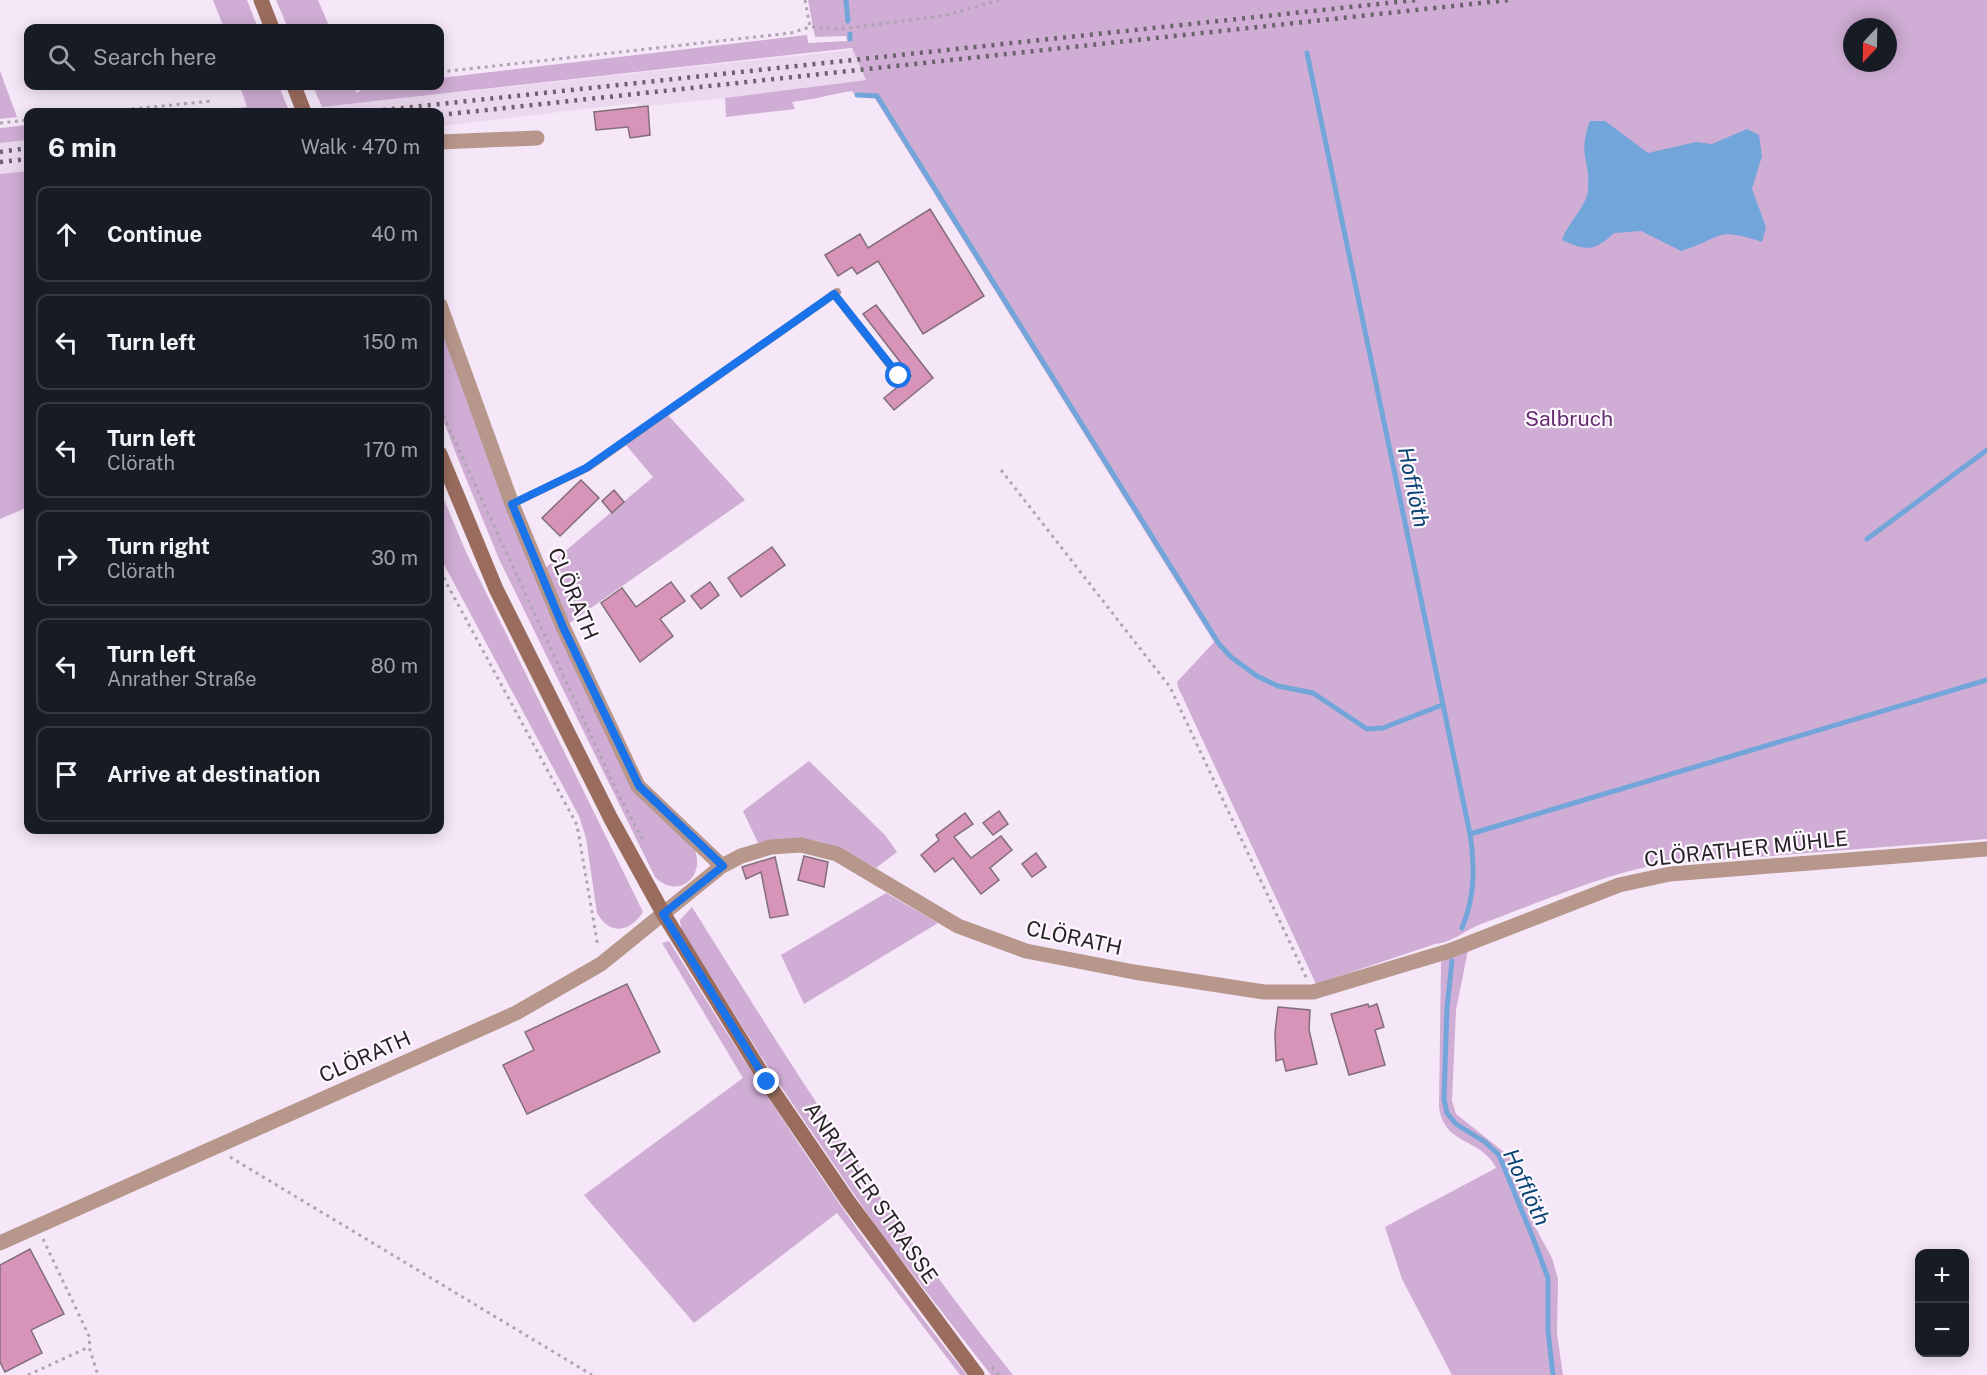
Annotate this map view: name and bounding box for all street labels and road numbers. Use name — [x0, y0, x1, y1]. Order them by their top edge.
street label: CLÖRATH — [543, 544, 604, 644]
street label: CLÖRATHER MÜHLE — [1643, 825, 1849, 872]
street label: CLÖRATH — [1024, 915, 1124, 960]
street label: CLÖRATH — [315, 1025, 414, 1088]
street label: ANRATHER STRASSE — [799, 1097, 943, 1288]

